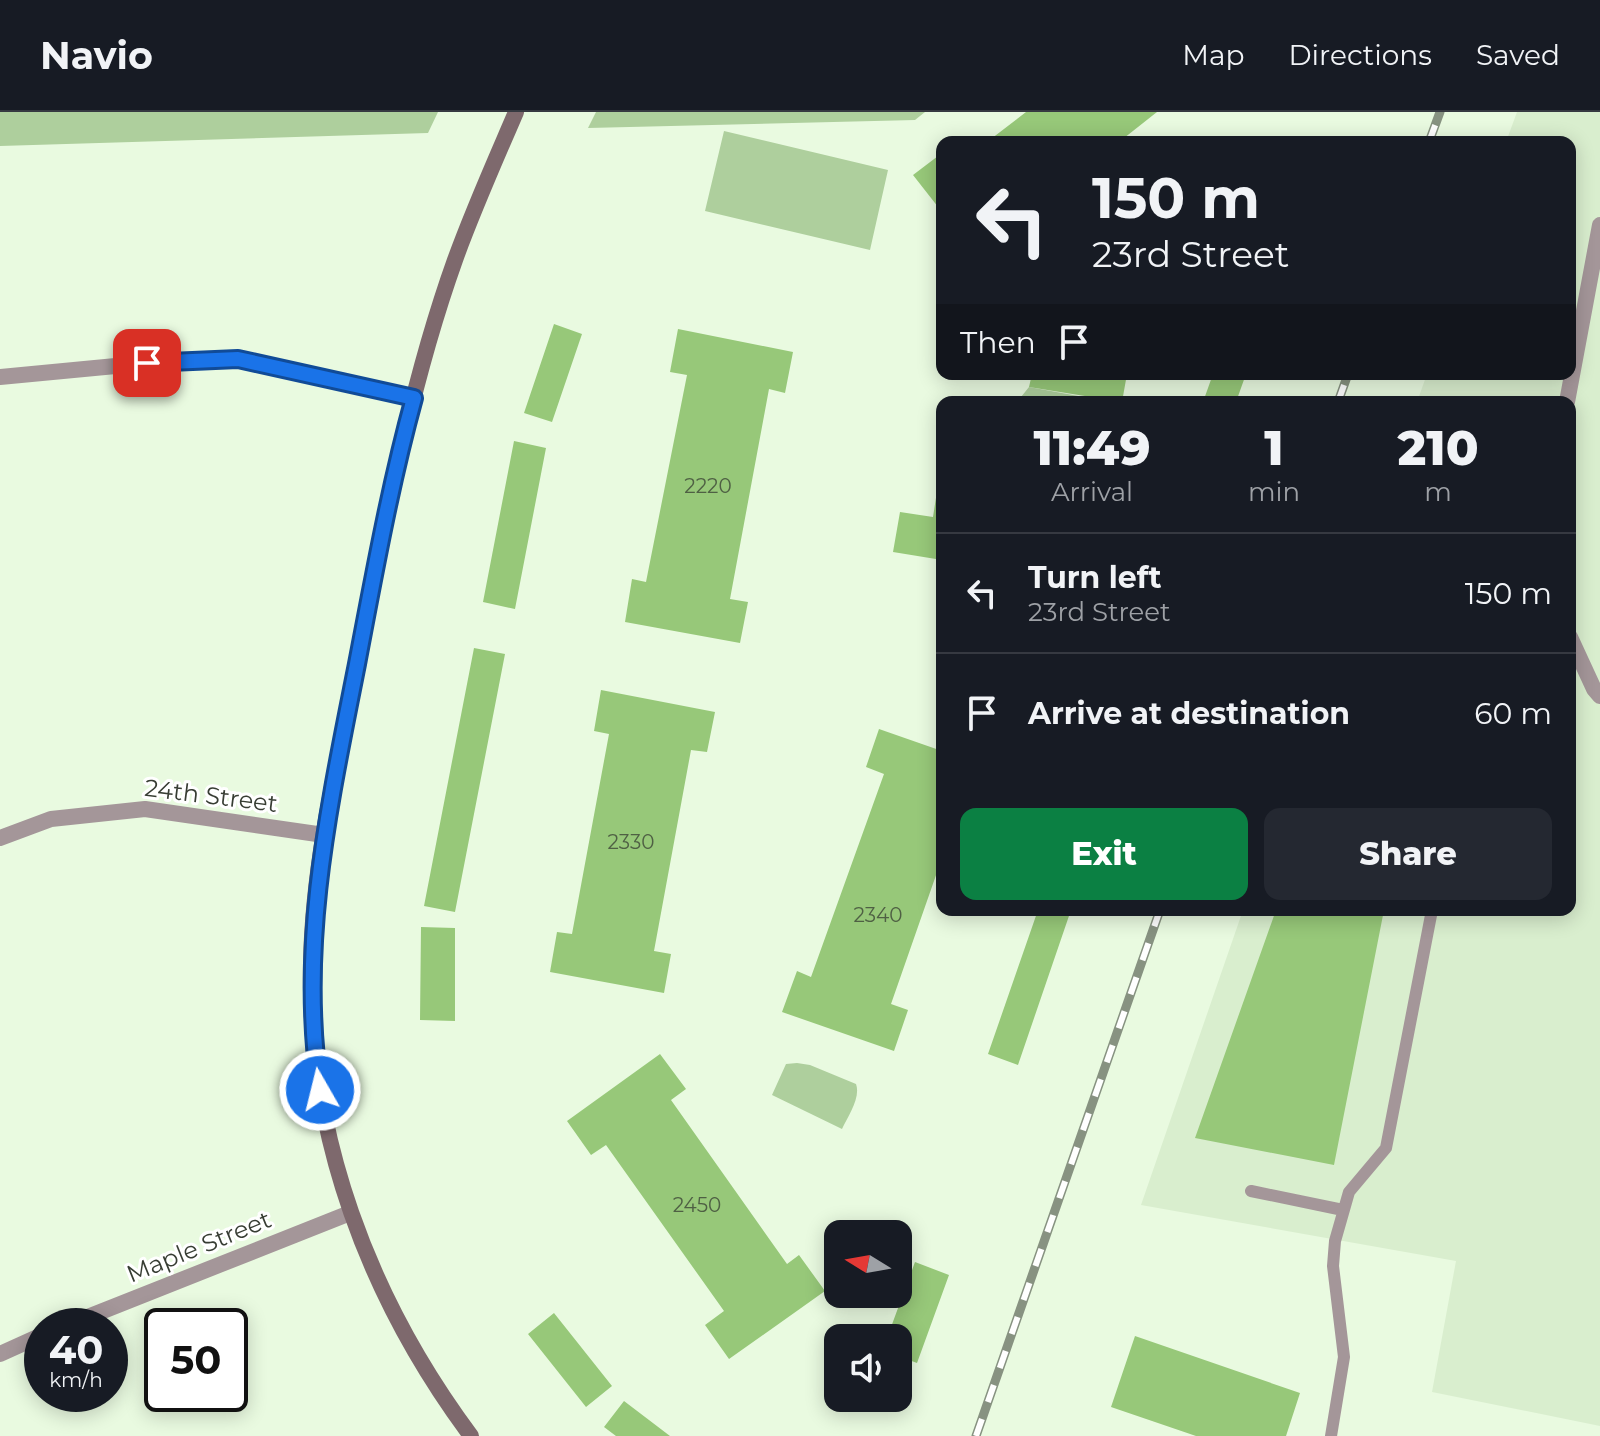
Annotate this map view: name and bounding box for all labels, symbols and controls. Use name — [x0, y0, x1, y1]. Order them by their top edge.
text: Navio — [40, 32, 153, 79]
text: Map — [1182, 38, 1244, 72]
text: Directions — [1288, 38, 1432, 72]
text: Saved — [1476, 38, 1560, 72]
text: 150 m — [1092, 164, 1260, 232]
icon: left — [960, 168, 1064, 272]
text: 23rd Street — [1092, 232, 1289, 276]
icon: arrive — [1052, 320, 1096, 364]
text: Then — [960, 324, 1036, 361]
pin — [113, 329, 181, 397]
icon: arrive — [125, 341, 169, 385]
text: 11:49 — [1033, 419, 1151, 477]
text: 1 — [1264, 419, 1284, 477]
text: 210 — [1398, 419, 1479, 477]
house number: 2220 — [684, 474, 732, 498]
text: Arrival — [1051, 476, 1133, 508]
text: min — [1248, 476, 1300, 508]
text: m — [1424, 476, 1452, 508]
text: Turn left — [1028, 559, 1161, 596]
icon: left — [960, 571, 1004, 615]
text: 150 m — [1465, 575, 1552, 612]
text: 23rd Street — [1028, 596, 1171, 628]
icon: arrive — [960, 691, 1004, 735]
text: Arrive at destination — [1028, 695, 1350, 732]
text: 60 m — [1474, 695, 1552, 732]
street label: 24th Street — [143, 773, 279, 818]
button: Exit — [960, 808, 1248, 900]
button: Share — [1264, 808, 1552, 900]
house number: 2330 — [607, 830, 655, 854]
house number: 2340 — [853, 903, 903, 927]
position arrow — [278, 1048, 362, 1132]
house number: 2450 — [673, 1193, 721, 1217]
street label: Maple Street — [122, 1204, 275, 1289]
north arrow — [824, 1220, 912, 1308]
map controls — [824, 1220, 912, 1412]
speed limit sign: 50 — [144, 1308, 248, 1412]
button: sound — [824, 1324, 912, 1412]
text: 40 — [49, 1325, 103, 1374]
text: km/h — [49, 1368, 103, 1392]

